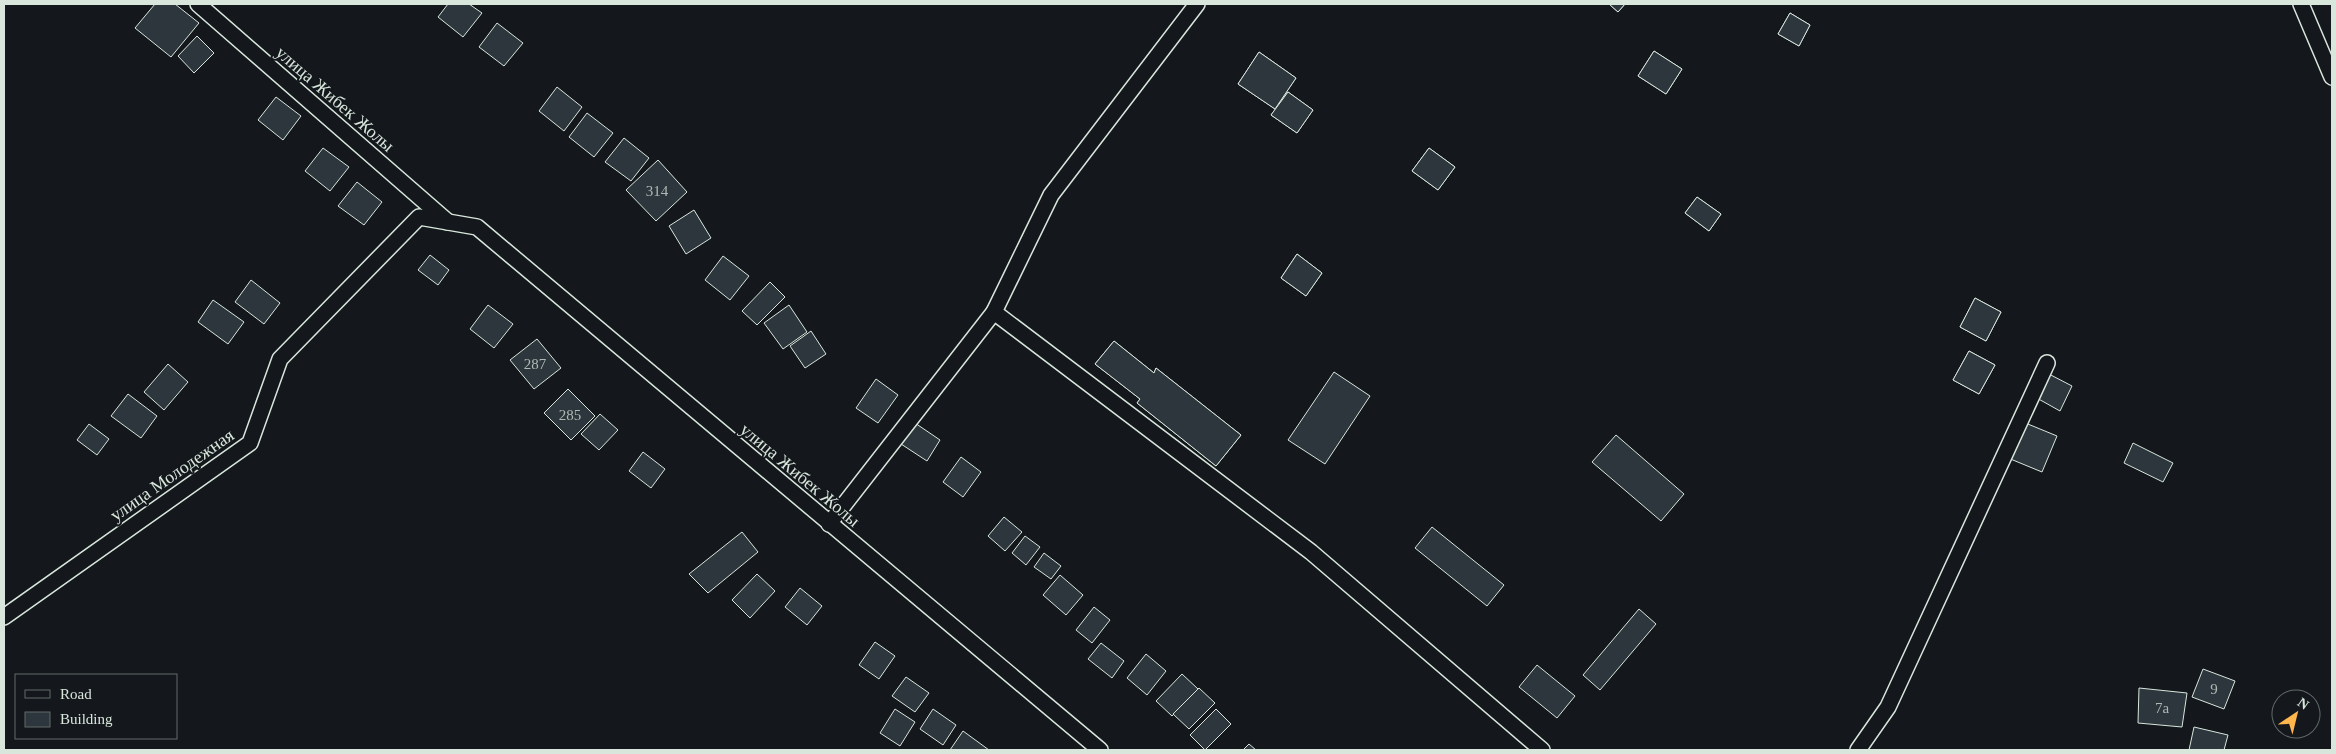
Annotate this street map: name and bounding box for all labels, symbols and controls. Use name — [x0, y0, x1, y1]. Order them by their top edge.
street label: улица Жибек Жолы — [272, 42, 398, 156]
house number: 314 — [646, 183, 669, 199]
house number: 287 — [524, 356, 547, 372]
house number: 285 — [559, 407, 581, 423]
street label: улица Жибек Жолы — [736, 419, 864, 531]
street label: улица Молодежная — [106, 425, 238, 525]
legend — [15, 674, 178, 739]
house number: 9 — [2210, 681, 2218, 697]
text: Road — [60, 686, 92, 702]
north arrow — [2271, 689, 2321, 739]
text: N — [2295, 695, 2312, 713]
house number: 7а — [2155, 700, 2169, 716]
text: Building — [60, 711, 113, 727]

